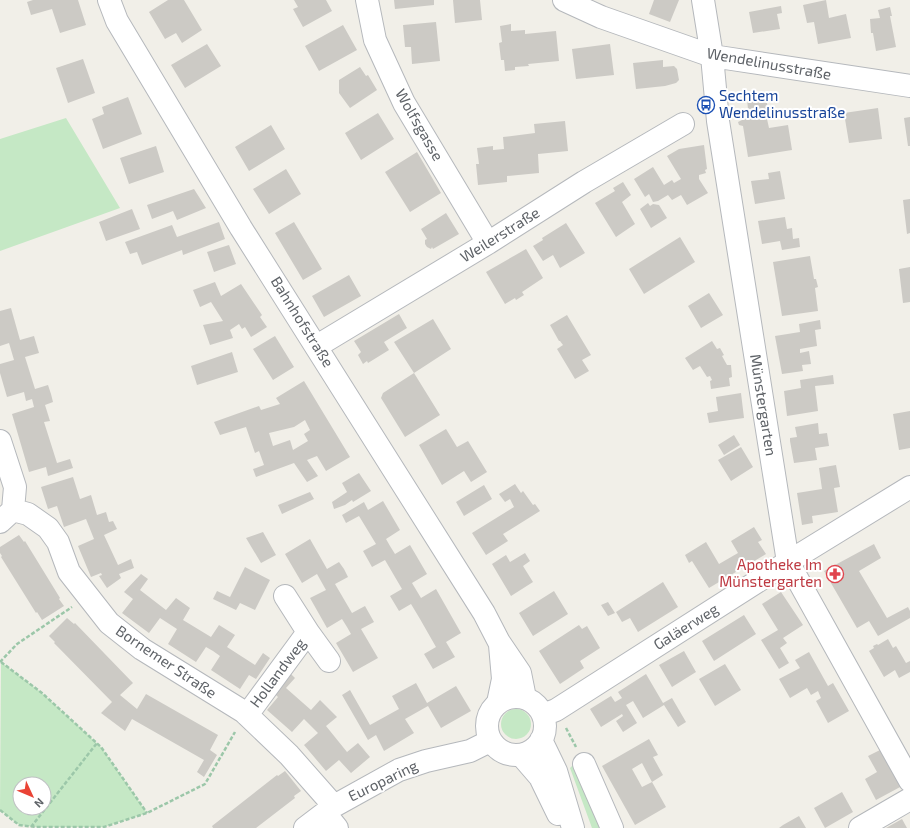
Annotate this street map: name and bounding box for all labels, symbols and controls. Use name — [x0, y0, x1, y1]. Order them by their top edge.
street label: Wendelinusstraße — [705, 43, 833, 83]
street label: Wolfsgasse — [392, 85, 448, 164]
place label: Sechtem Wendelinusstraße — [719, 86, 845, 121]
bus stop icon: Sechtem Wendelinusstraße — [696, 95, 716, 115]
street label: Weilerstraße — [457, 203, 542, 266]
street label: Bahnhofstraße — [268, 273, 338, 370]
street label: Münstergarten — [747, 353, 781, 457]
place label: Apotheke Im Münstergarten — [719, 555, 822, 590]
pharmacy icon: Apotheke Im Münstergarten — [825, 564, 845, 584]
street label: Galäerweg — [650, 599, 722, 653]
street label: Bornemer Straße — [113, 621, 220, 701]
street label: Hollandweg — [245, 634, 309, 710]
street label: Europaring — [345, 755, 421, 805]
north arrow — [12, 776, 52, 816]
text: N — [32, 796, 47, 811]

